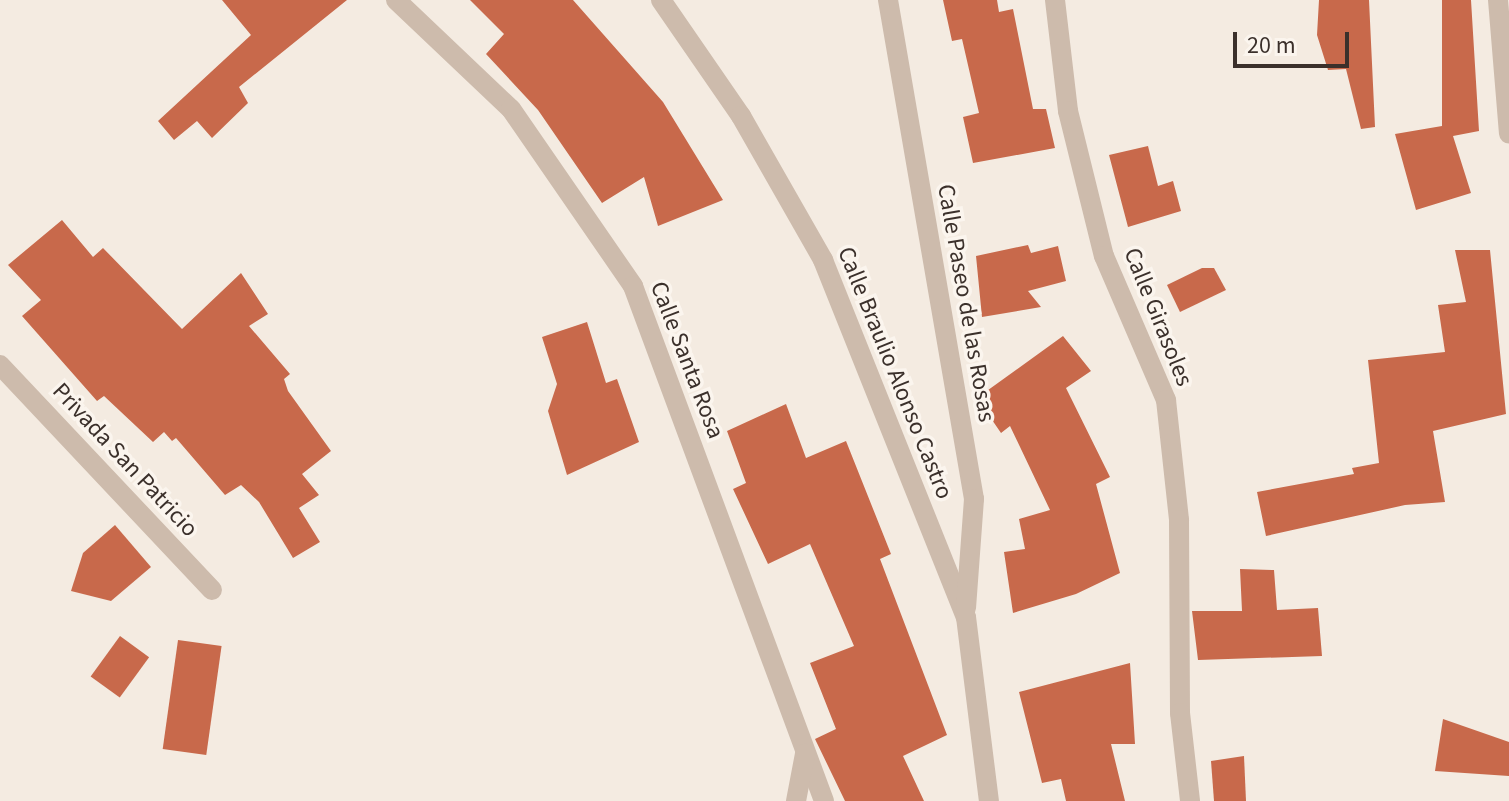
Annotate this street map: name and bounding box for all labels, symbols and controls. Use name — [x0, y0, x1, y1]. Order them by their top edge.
scale bar — [1237, 16, 1353, 66]
text: 20 m — [1247, 28, 1296, 63]
street label: Calle Paseo de las Rosas — [931, 182, 1001, 424]
street label: Calle Braulio Alonso Castro — [831, 243, 959, 503]
street label: Calle Girasoles — [1117, 244, 1199, 390]
street label: Calle Santa Rosa — [644, 277, 730, 443]
street label: Privada San Patricio — [46, 377, 204, 543]

